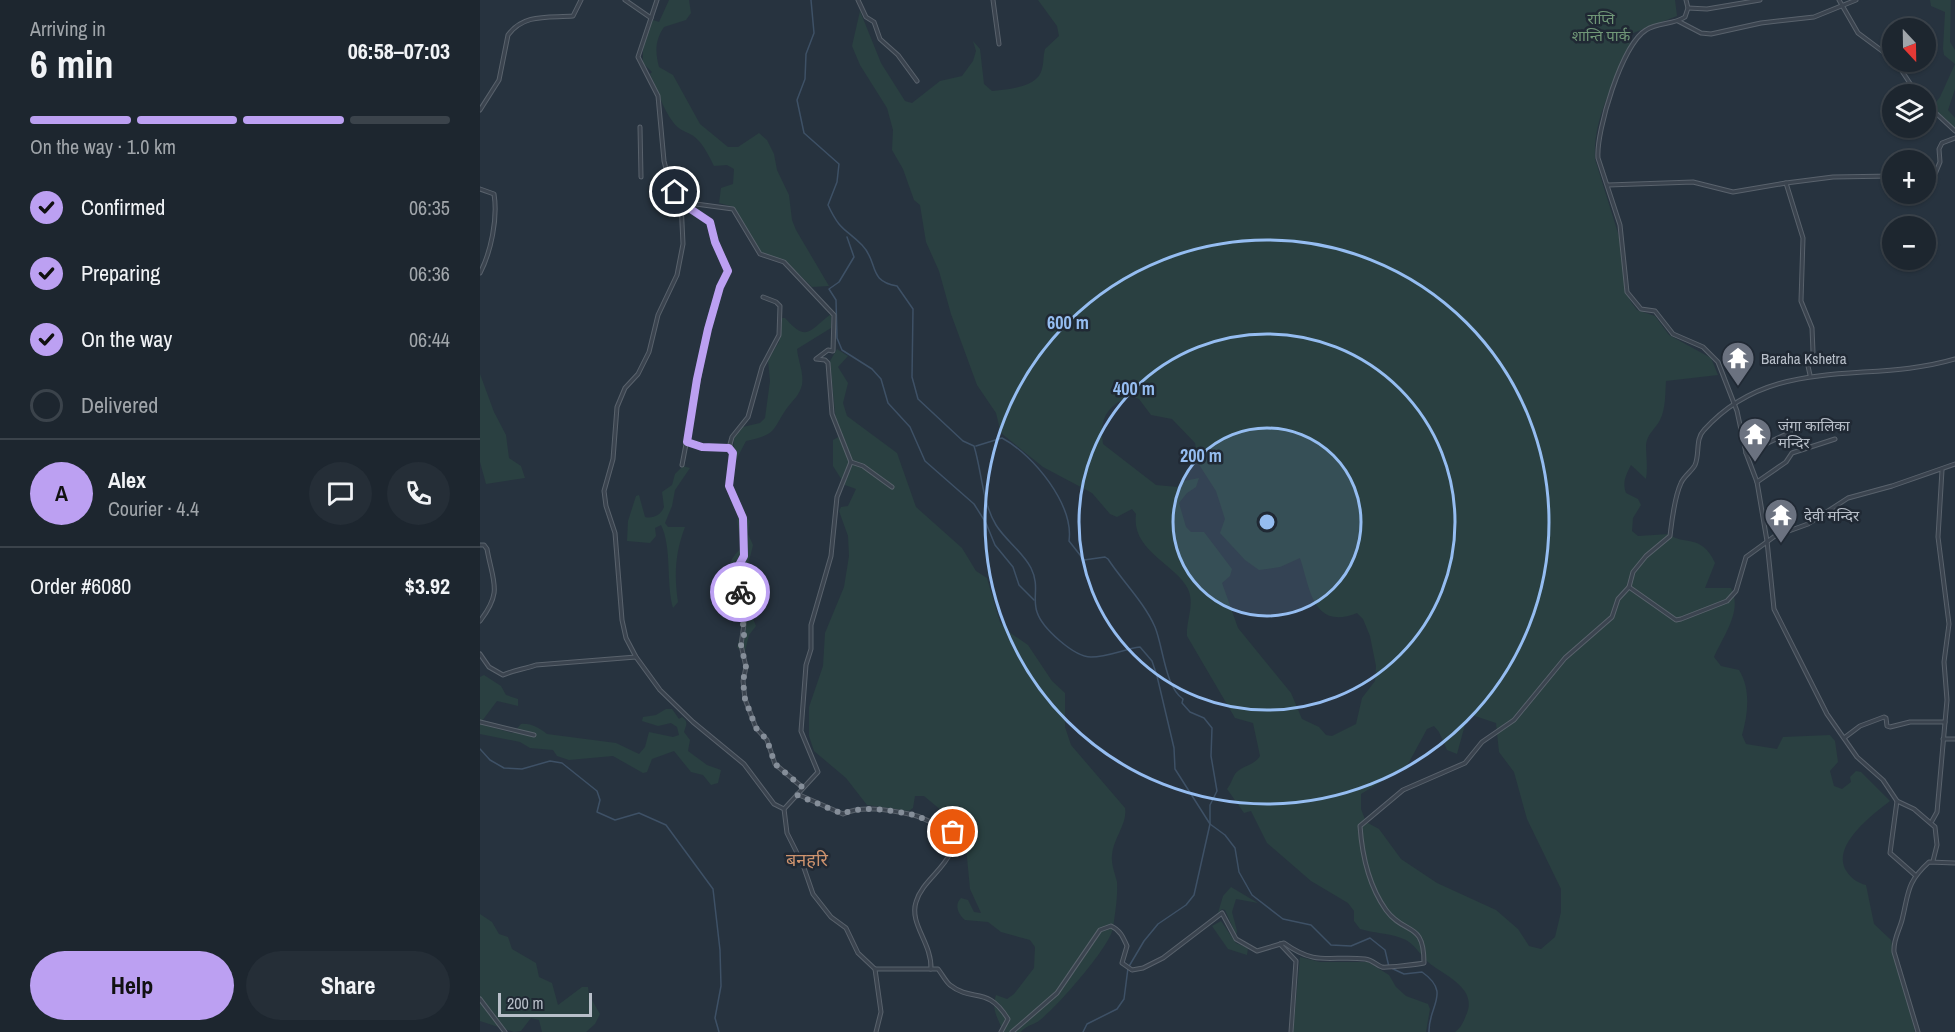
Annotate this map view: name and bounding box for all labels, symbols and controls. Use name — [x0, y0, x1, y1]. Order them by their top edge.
park label: राप्ति शान्ति पार्क — [1572, 8, 1631, 46]
text: Arriving in — [30, 15, 106, 42]
north arrow — [1882, 18, 1936, 72]
map controls — [1882, 18, 1936, 270]
text: 06:58–07:03 — [348, 36, 450, 66]
text: 6 min — [30, 38, 114, 90]
button: layers — [1882, 84, 1936, 138]
text: On the way · 1.0 km — [30, 133, 176, 160]
button: + — [1882, 150, 1936, 204]
pin — [649, 166, 700, 217]
icon: home — [658, 175, 691, 208]
icon: check — [30, 191, 63, 224]
text: Confirmed — [81, 192, 165, 222]
text: 06:35 — [409, 194, 450, 221]
button: − — [1882, 216, 1936, 270]
icon: check — [30, 257, 63, 290]
text: Preparing — [81, 258, 160, 288]
text: 06:36 — [409, 260, 450, 287]
text: 600 m — [1047, 310, 1089, 335]
icon: check — [30, 323, 63, 356]
text: On the way — [81, 324, 172, 354]
text: 06:44 — [409, 326, 450, 353]
temple icon: Baraha Kshetra — [1720, 340, 1756, 387]
place label: Baraha Kshetra — [1761, 348, 1847, 369]
text: 400 m — [1113, 376, 1155, 401]
text: Delivered — [81, 390, 158, 420]
place label: जंगा कालिका मन्दिर — [1778, 415, 1851, 453]
temple icon: जंगा कालिका मन्दिर — [1737, 416, 1773, 463]
text: 200 m — [1180, 443, 1222, 468]
button: chat — [309, 462, 372, 525]
button: phone — [387, 462, 450, 525]
text: Alex — [108, 465, 146, 495]
text: A — [55, 478, 68, 508]
text: Courier · 4.4 — [108, 495, 199, 522]
temple icon: देवी मन्दिर — [1763, 497, 1799, 544]
place label: देवी मन्दिर — [1804, 505, 1860, 526]
centre of rings — [1257, 512, 1277, 532]
courier — [710, 562, 770, 622]
text: Order #6080 — [30, 571, 131, 601]
text: $3.92 — [405, 571, 450, 601]
icon: bike — [724, 576, 757, 609]
pin — [927, 806, 978, 857]
icon: bag — [936, 815, 969, 848]
district label: बनहरि — [786, 847, 829, 872]
button: Help — [30, 951, 234, 1020]
button: Share — [246, 951, 450, 1020]
scale bar — [498, 990, 592, 1018]
text: 200 m — [507, 992, 543, 1014]

